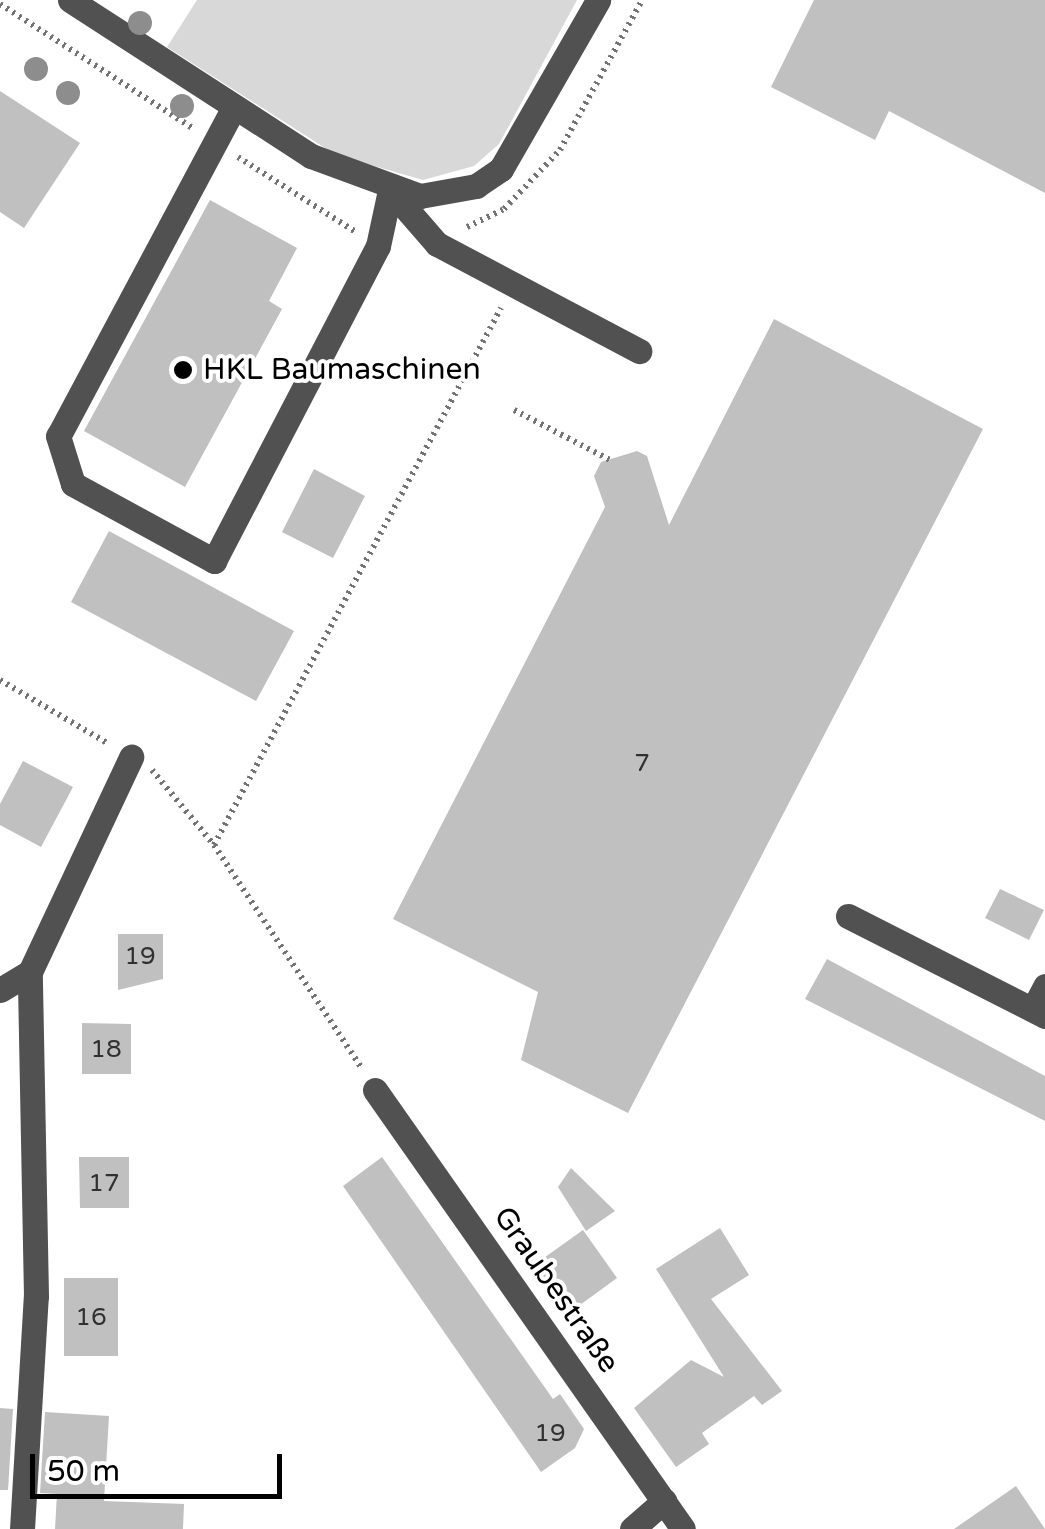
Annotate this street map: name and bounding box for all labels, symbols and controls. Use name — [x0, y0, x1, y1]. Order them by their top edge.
place label: HKL Baumaschinen — [203, 352, 481, 388]
marker: HKL Baumaschinen — [172, 359, 194, 381]
house number: 7 — [634, 748, 650, 778]
house number: 19 — [124, 941, 156, 971]
house number: 18 — [90, 1034, 122, 1064]
house number: 17 — [88, 1168, 120, 1198]
street label: Graubestraße — [485, 1200, 627, 1380]
house number: 16 — [75, 1302, 107, 1332]
house number: 19 — [534, 1418, 566, 1448]
scale bar — [35, 1434, 288, 1496]
text: 50 m — [47, 1453, 120, 1490]

